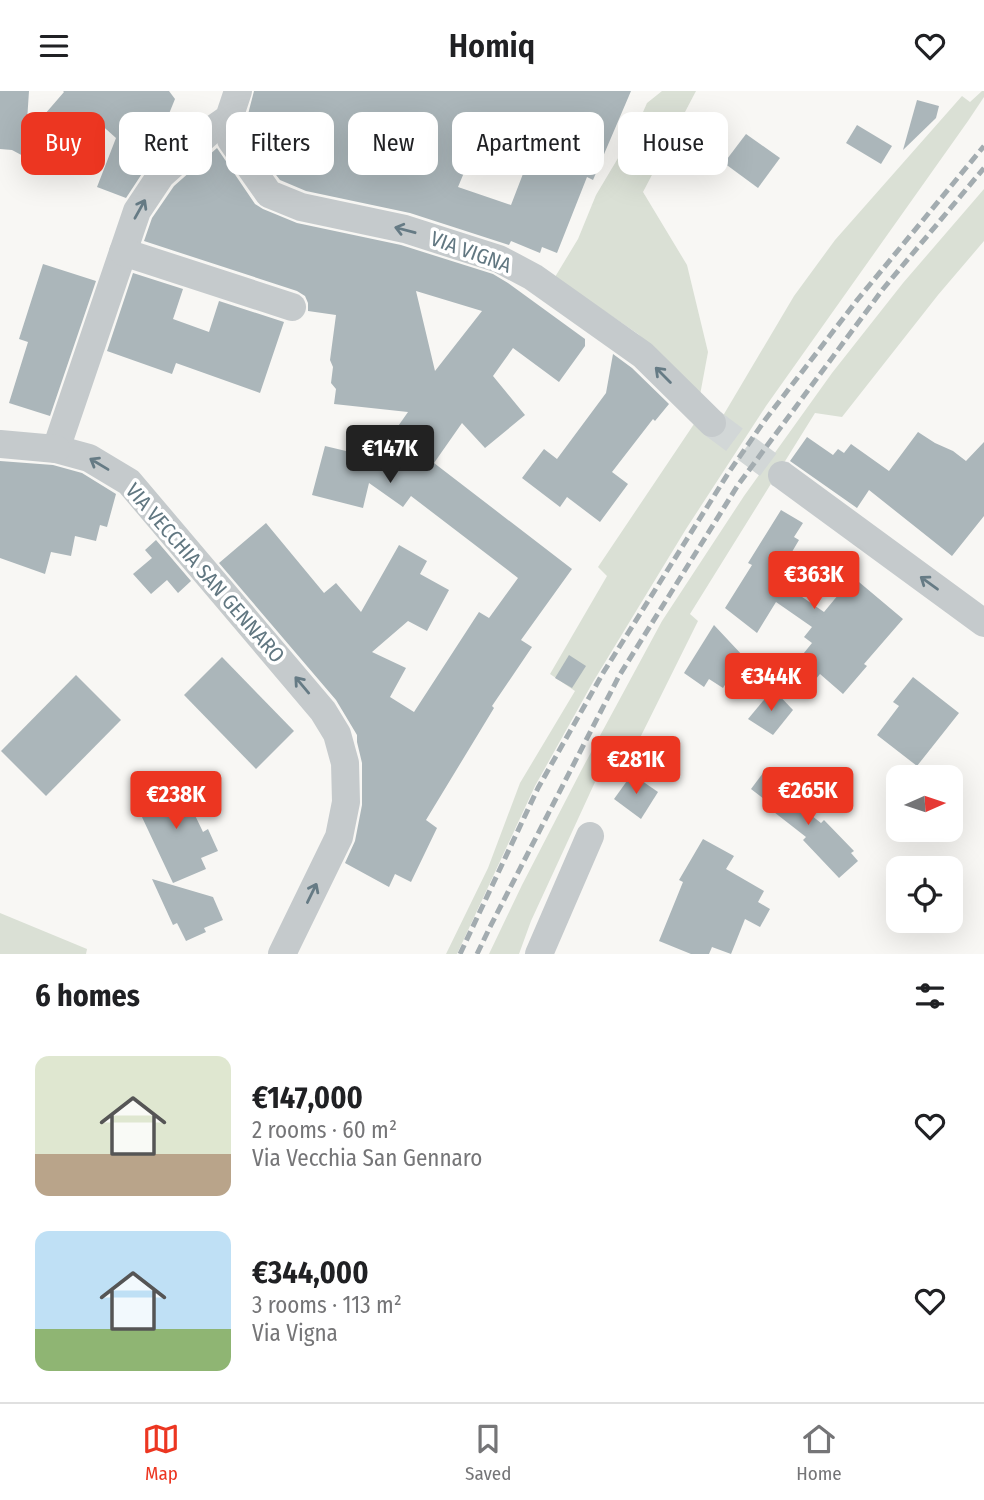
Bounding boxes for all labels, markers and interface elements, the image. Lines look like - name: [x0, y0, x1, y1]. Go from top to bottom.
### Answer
- icon: menu: [35, 27, 73, 65]
- text: Homiq: [449, 27, 535, 65]
- icon: heart: [911, 27, 949, 65]
- chip: Buy: [21, 112, 105, 175]
- chip: Rent: [119, 112, 212, 175]
- chip: Filters: [226, 112, 334, 175]
- chip: New: [348, 112, 438, 175]
- chip: Apartment: [452, 112, 604, 175]
- chip: House: [618, 112, 728, 175]
- one-way arrow: [133, 199, 147, 219]
- one-way arrow: [394, 223, 416, 236]
- street label: VIA VIGNA: [427, 225, 515, 279]
- one-way arrow: [655, 367, 672, 384]
- pin: €147K: [341, 425, 439, 485]
- text: €147K: [362, 434, 418, 462]
- one-way arrow: [90, 457, 110, 471]
- street label: VIA VECCHIA SAN GENNARO: [120, 478, 290, 668]
- pin: €363K: [765, 552, 863, 611]
- text: €363K: [784, 560, 844, 588]
- one-way arrow: [920, 575, 939, 590]
- pin: €344K: [722, 653, 820, 713]
- text: €344K: [741, 662, 801, 690]
- one-way arrow: [294, 676, 309, 694]
- pin: €281K: [587, 737, 685, 796]
- text: €281K: [607, 745, 665, 773]
- north arrow: [886, 765, 962, 842]
- map controls: [886, 765, 963, 933]
- pin: €265K: [759, 767, 857, 827]
- pin: €238K: [127, 771, 225, 831]
- text: €265K: [778, 776, 838, 804]
- text: €238K: [146, 780, 206, 808]
- button: locate: [886, 856, 963, 933]
- one-way arrow: [305, 883, 319, 904]
- icon: filters: [911, 977, 949, 1015]
- text: 6 homes: [35, 978, 140, 1014]
- text: €147,000: [252, 1080, 363, 1116]
- icon: home: [91, 1084, 175, 1168]
- icon: heart: [911, 1107, 949, 1145]
- text: 2 rooms · 60 m²: [252, 1116, 397, 1144]
- text: Via Vecchia San Gennaro: [252, 1144, 482, 1172]
- text: €344,000: [252, 1255, 369, 1291]
- icon: home: [91, 1259, 175, 1343]
- icon: heart: [911, 1282, 949, 1320]
- text: 3 rooms · 113 m²: [252, 1291, 402, 1319]
- text: Via Vigna: [252, 1319, 338, 1347]
- tab: Map: [142, 1420, 180, 1485]
- tab: Saved: [465, 1420, 511, 1485]
- tab: Home: [796, 1420, 842, 1485]

